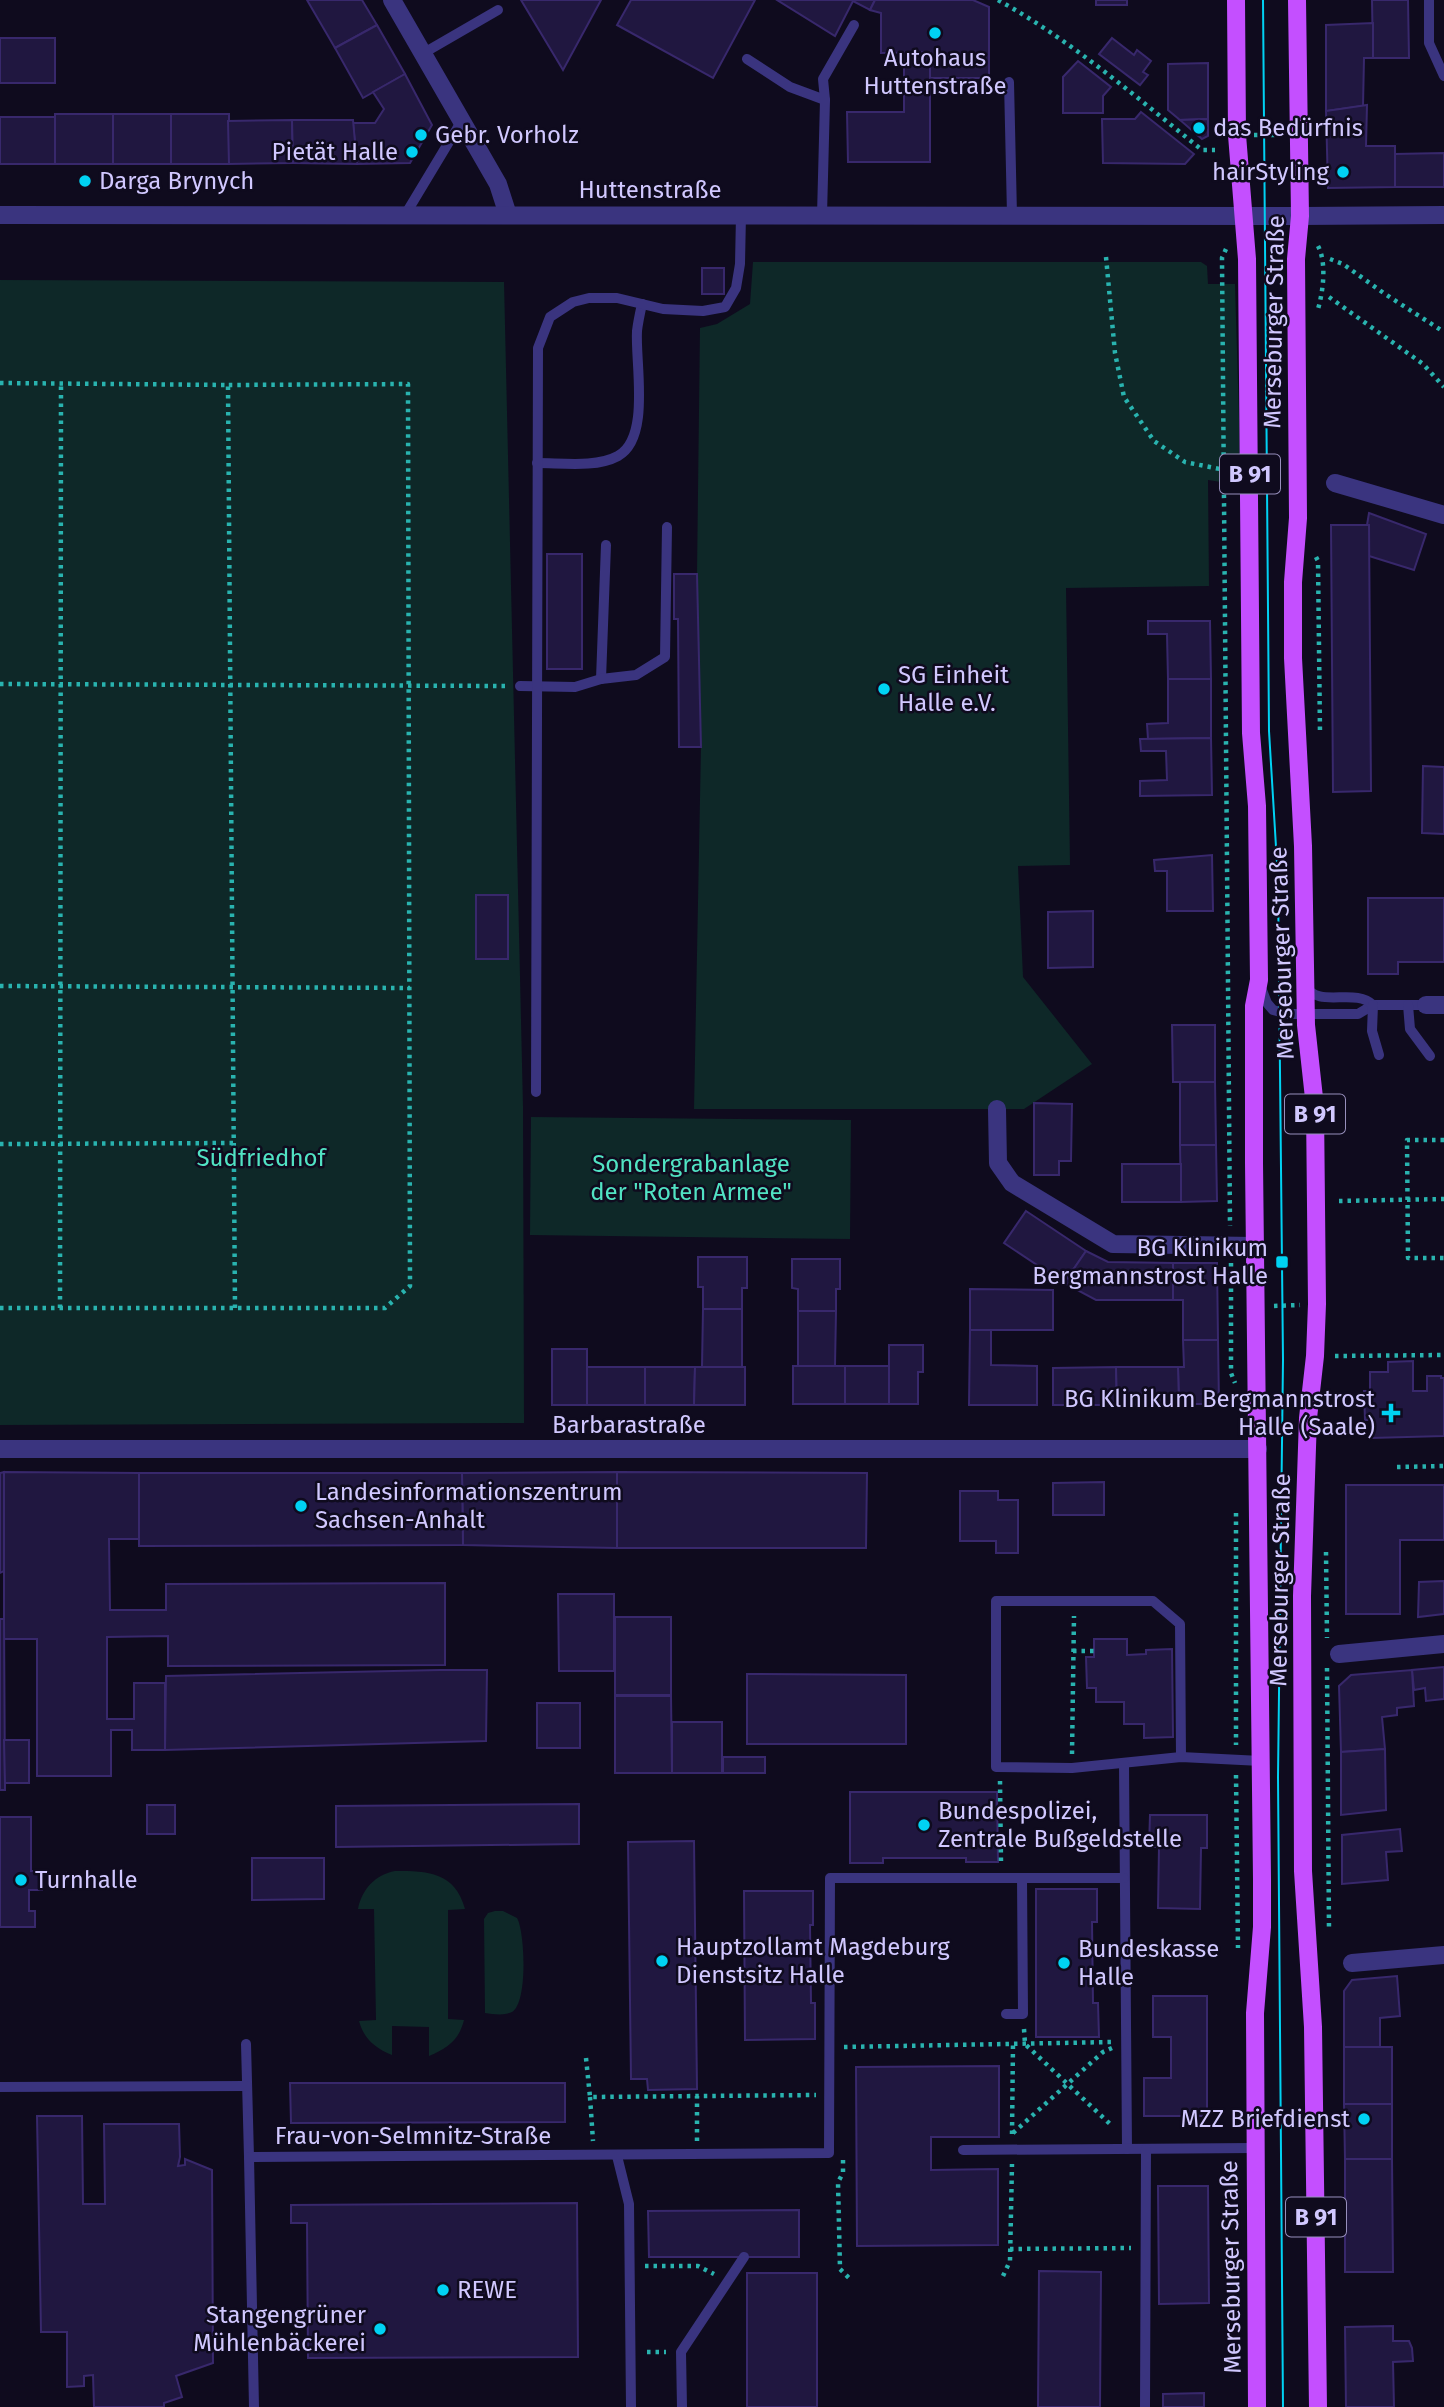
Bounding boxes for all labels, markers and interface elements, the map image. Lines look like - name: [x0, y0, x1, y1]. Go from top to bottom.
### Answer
- marker: Autohaus Huttenstraße: [927, 25, 943, 41]
- place label: Autohaus Huttenstraße: [863, 44, 1007, 100]
- place label: das Bedürfnis: [1213, 114, 1363, 142]
- marker: das Bedürfnis: [1191, 120, 1207, 136]
- place label: Gebr. Vorholz: [435, 121, 579, 149]
- marker: Gebr. Vorholz: [413, 127, 429, 143]
- place label: Pietät Halle: [271, 138, 398, 166]
- marker: Pietät Halle: [404, 144, 420, 160]
- place label: hairStyling: [1212, 158, 1330, 186]
- marker: hairStyling: [1335, 164, 1351, 180]
- place label: Darga Brynych: [99, 167, 254, 195]
- marker: Darga Brynych: [77, 173, 93, 189]
- street label: Huttenstraße: [578, 176, 722, 204]
- street label: Merseburger Straße: [1258, 215, 1290, 429]
- road number: B 91: [1220, 454, 1280, 494]
- place label: SG Einheit Halle e.V.: [898, 661, 1009, 717]
- marker: SG Einheit Halle e.V.: [876, 681, 892, 697]
- street label: Merseburger Straße: [1264, 846, 1300, 1060]
- road number: B 91: [1285, 1094, 1345, 1134]
- park label: Südfriedhof: [196, 1144, 327, 1172]
- park label: Sondergrabanlage der "Roten Armee": [590, 1150, 792, 1206]
- place label: BG Klinikum Bergmannstrost Halle: [1032, 1234, 1268, 1290]
- marker: BG Klinikum Bergmannstrost Halle: [1274, 1254, 1290, 1270]
- place label: BG Klinikum Bergmannstrost Halle (Saale): [1064, 1385, 1375, 1441]
- marker: BG Klinikum Bergmannstrost Halle (Saale): [1381, 1403, 1401, 1423]
- street label: Barbarastraße: [552, 1411, 706, 1439]
- street label: Merseburger Straße: [1264, 1473, 1296, 1687]
- place label: Landesinformationszentrum Sachsen-Anhalt: [315, 1478, 623, 1534]
- marker: Landesinformationszentrum Sachsen-Anhalt: [293, 1498, 309, 1514]
- place label: Bundespolizei, Zentrale Bußgeldstelle: [938, 1797, 1182, 1853]
- marker: Bundespolizei, Zentrale Bußgeldstelle: [916, 1817, 932, 1833]
- place label: Turnhalle: [35, 1866, 138, 1894]
- marker: Turnhalle: [13, 1872, 29, 1888]
- place label: Hauptzollamt Magdeburg Dienstsitz Halle: [676, 1933, 950, 1989]
- place label: Bundeskasse Halle: [1078, 1935, 1219, 1991]
- marker: Hauptzollamt Magdeburg Dienstsitz Halle: [654, 1953, 670, 1969]
- marker: Bundeskasse Halle: [1056, 1955, 1072, 1971]
- place label: MZZ Briefdienst: [1180, 2105, 1350, 2133]
- marker: MZZ Briefdienst: [1356, 2111, 1372, 2127]
- street label: Frau-von-Selmnitz-Straße: [275, 2122, 551, 2150]
- street label: Merseburger Straße: [1215, 2160, 1247, 2374]
- road number: B 91: [1286, 2198, 1346, 2236]
- place label: REWE: [457, 2276, 517, 2304]
- marker: REWE: [435, 2282, 451, 2298]
- place label: Stangengrüner Mühlenbäckerei: [193, 2301, 367, 2357]
- marker: Stangengrüner Mühlenbäckerei: [372, 2321, 388, 2337]

